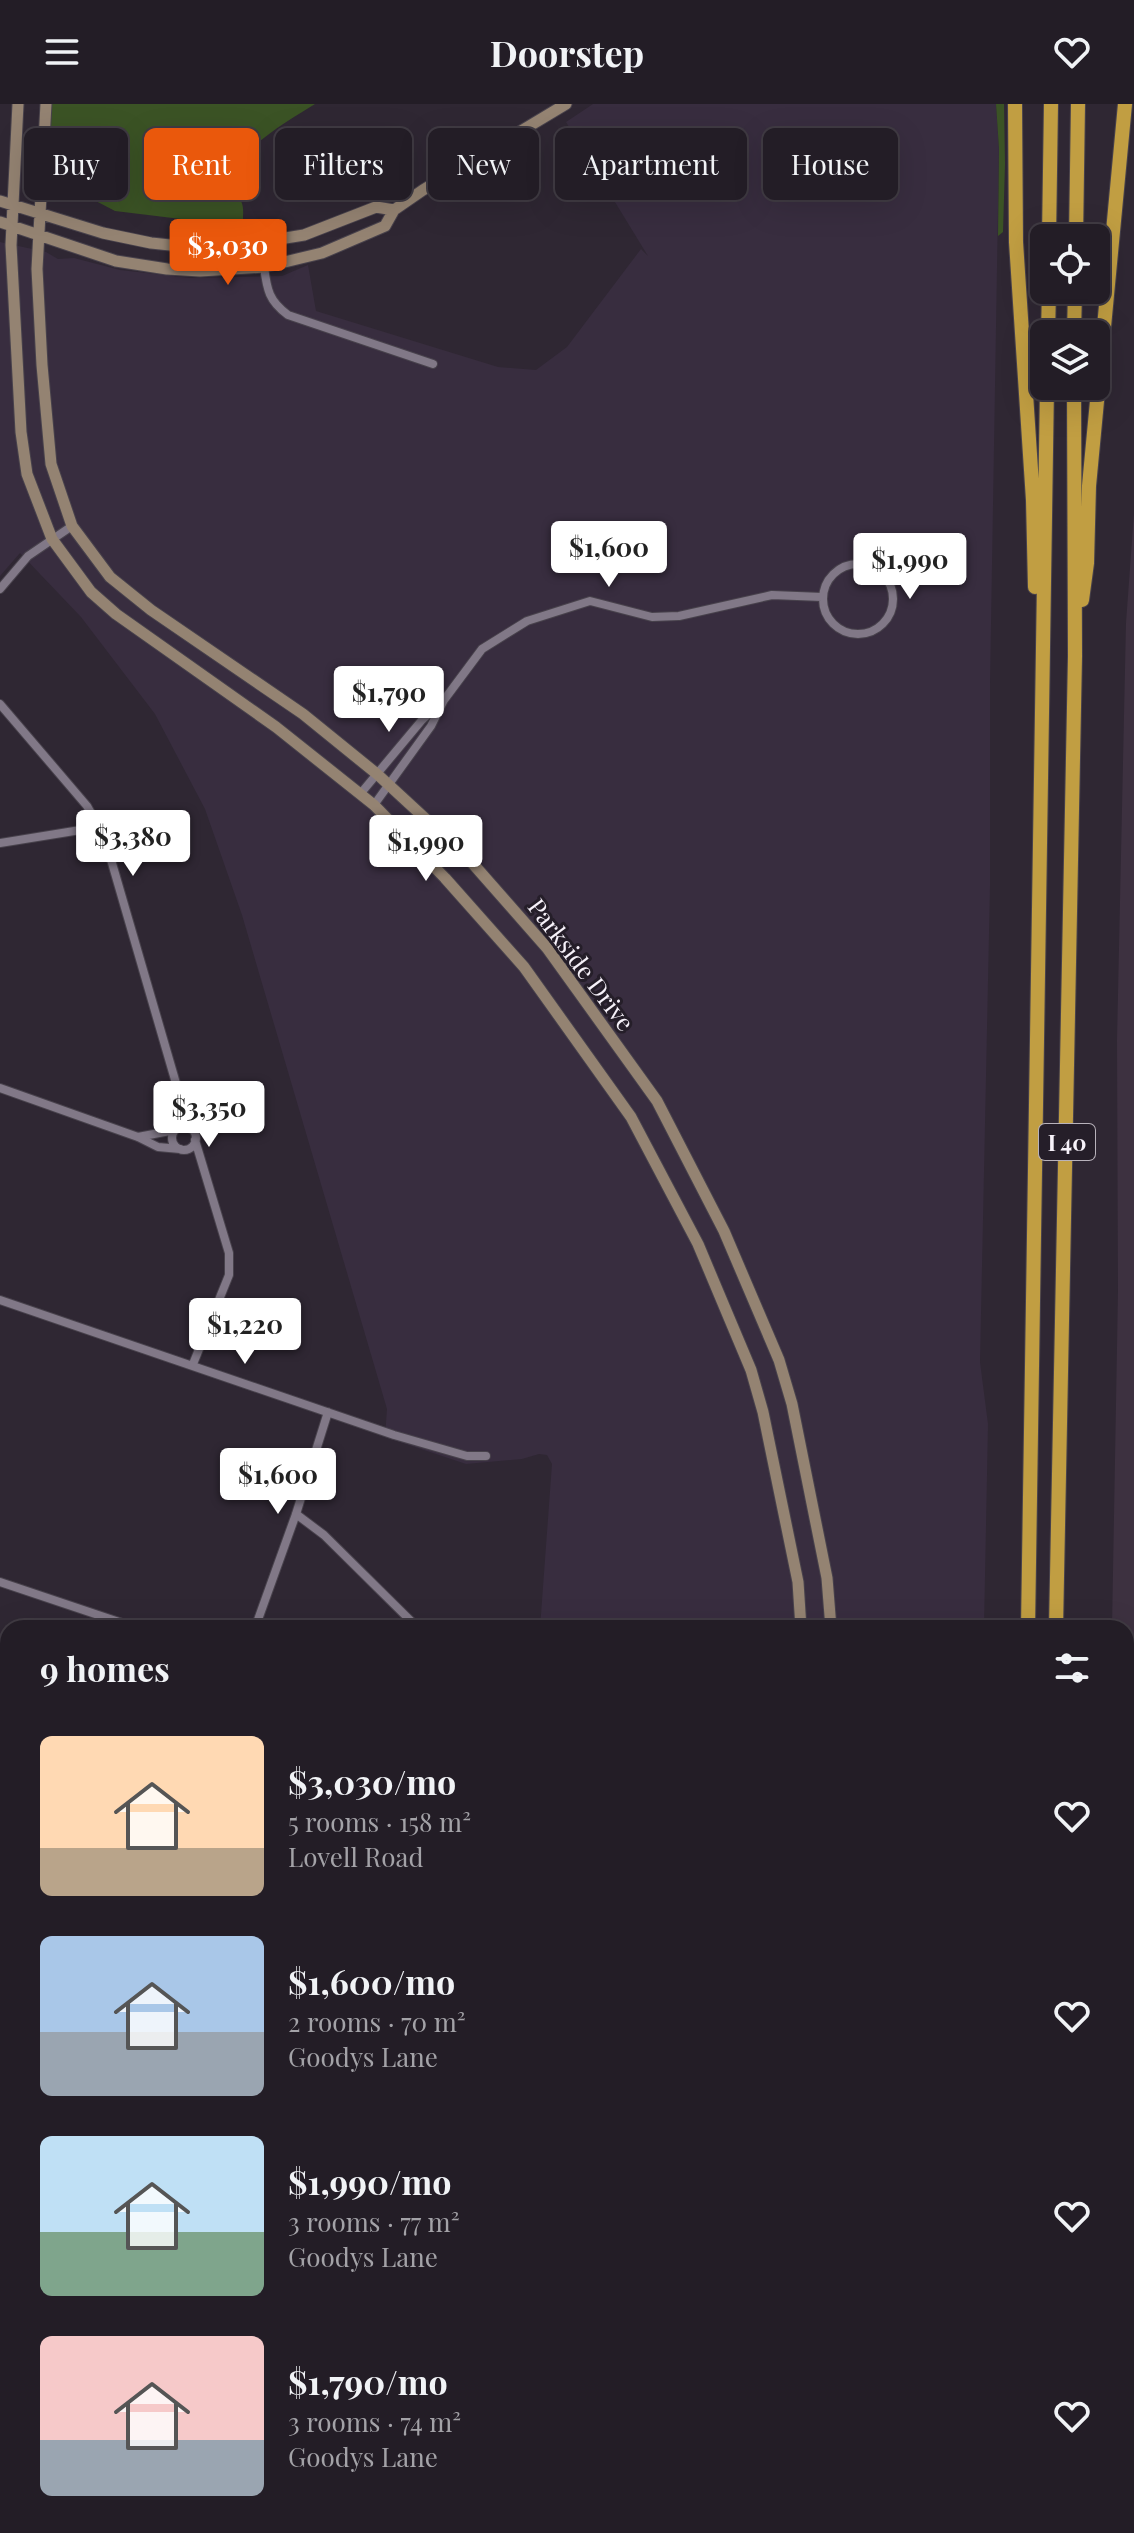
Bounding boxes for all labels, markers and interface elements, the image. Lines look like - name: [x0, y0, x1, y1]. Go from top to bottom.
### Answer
- text: Doorstep: [490, 28, 644, 76]
- icon: menu: [40, 30, 84, 74]
- icon: heart: [1050, 30, 1094, 74]
- chip: Buy: [24, 128, 128, 200]
- chip: Rent: [144, 128, 259, 200]
- chip: Filters: [275, 128, 412, 200]
- chip: New: [428, 128, 539, 200]
- chip: Apartment: [555, 128, 747, 200]
- chip: House: [763, 128, 898, 200]
- pin: $3,030: [163, 219, 293, 287]
- map controls: [1030, 224, 1110, 400]
- button: locate: [1030, 224, 1110, 304]
- text: $3,030: [188, 227, 268, 262]
- button: layers: [1030, 320, 1110, 400]
- pin: $1,600: [544, 521, 674, 589]
- text: $1,600: [569, 529, 649, 564]
- pin: $1,990: [845, 533, 975, 601]
- text: $1,990: [871, 541, 949, 576]
- pin: $1,790: [324, 666, 454, 734]
- text: $1,790: [352, 674, 426, 709]
- pin: $3,380: [68, 810, 198, 878]
- pin: $1,990: [361, 815, 491, 883]
- text: $3,380: [94, 818, 172, 853]
- text: $1,990: [387, 823, 465, 858]
- street label: Parkside Drive: [522, 891, 642, 1037]
- pin: $3,350: [144, 1081, 274, 1149]
- text: $3,350: [171, 1089, 247, 1124]
- road number: I 40: [1039, 1124, 1095, 1160]
- pin: $1,220: [180, 1298, 310, 1366]
- text: $1,220: [207, 1306, 283, 1341]
- pin: $1,600: [213, 1448, 343, 1516]
- text: $1,600: [238, 1456, 318, 1491]
- text: 9 homes: [40, 1645, 170, 1691]
- icon: filters: [1050, 1646, 1094, 1690]
- text: $3,030/mo: [288, 1758, 456, 1804]
- icon: home: [104, 1768, 200, 1864]
- icon: heart: [1050, 1794, 1094, 1838]
- text: 5 rooms · 158 m²: [288, 1804, 471, 1839]
- text: Lovell Road: [288, 1839, 424, 1874]
- text: $1,600/mo: [288, 1958, 455, 2004]
- icon: home: [104, 1968, 200, 2064]
- icon: heart: [1050, 1994, 1094, 2038]
- text: 2 rooms · 70 m²: [288, 2004, 466, 2039]
- text: Goodys Lane: [288, 2039, 438, 2074]
- text: $1,990/mo: [288, 2158, 452, 2204]
- icon: home: [104, 2168, 200, 2264]
- icon: heart: [1050, 2194, 1094, 2238]
- text: 3 rooms · 77 m²: [288, 2204, 459, 2239]
- text: Goodys Lane: [288, 2239, 438, 2274]
- text: $1,790/mo: [288, 2358, 448, 2404]
- icon: home: [104, 2368, 200, 2464]
- icon: heart: [1050, 2394, 1094, 2438]
- text: 3 rooms · 74 m²: [288, 2404, 461, 2439]
- text: Goodys Lane: [288, 2439, 438, 2474]

